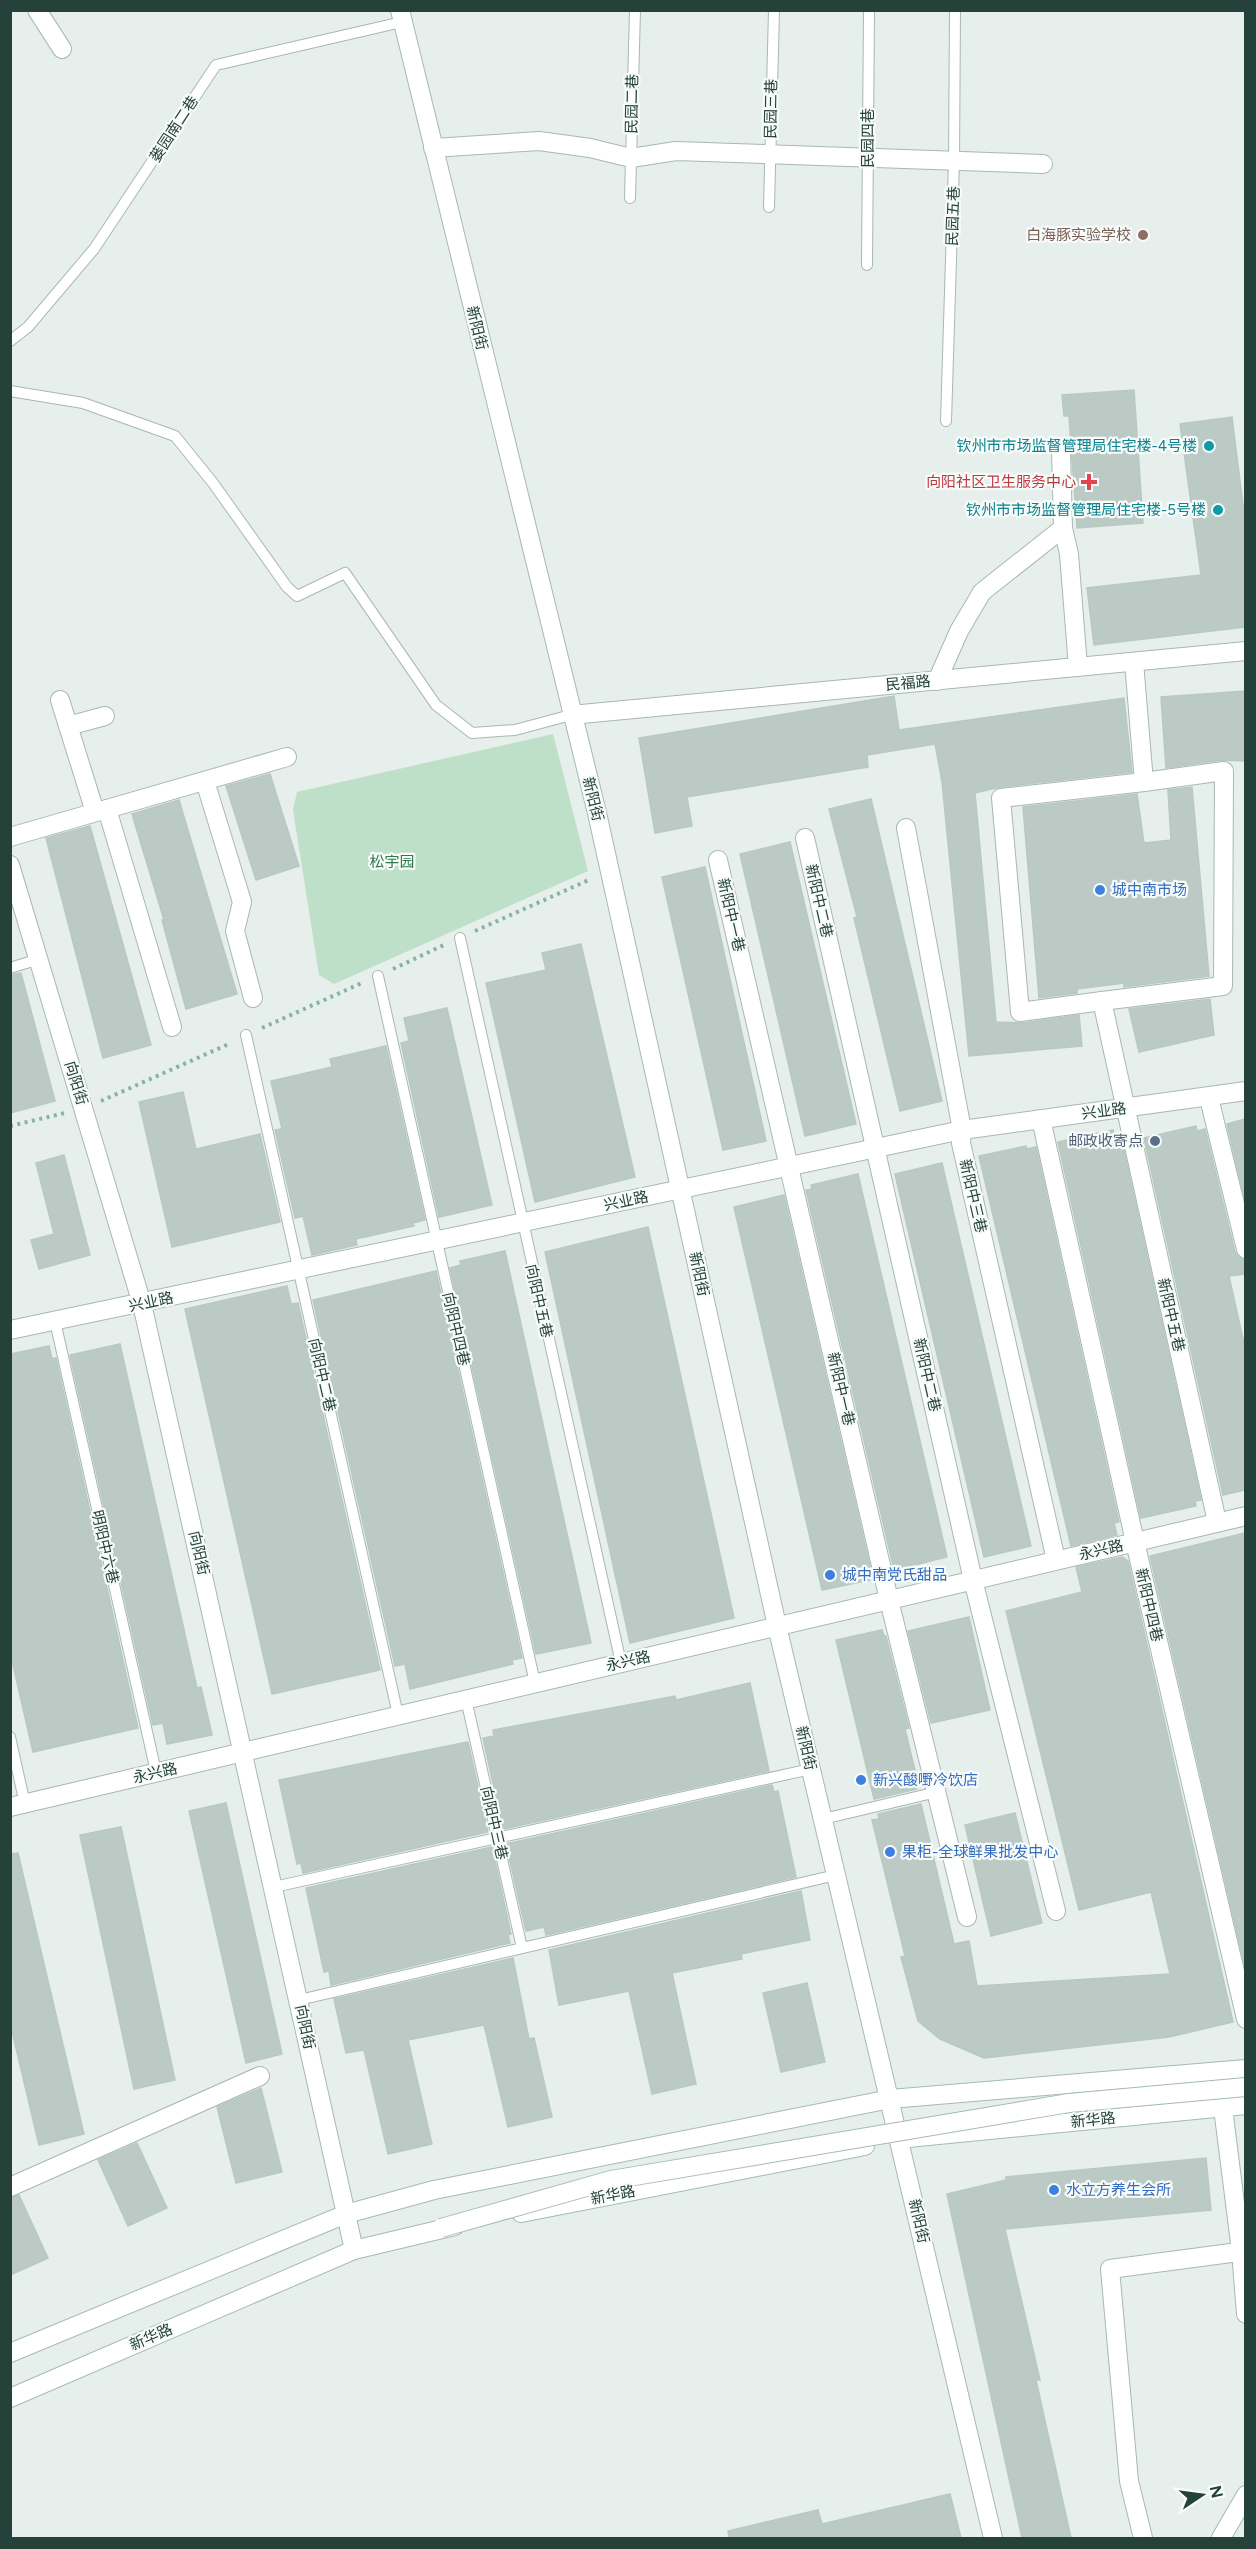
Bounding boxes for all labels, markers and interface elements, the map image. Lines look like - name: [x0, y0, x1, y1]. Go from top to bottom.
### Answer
- street label: 民园二巷: [622, 74, 642, 134]
- street label: 民园三巷: [761, 79, 781, 139]
- street label: 蒌园南二巷: [146, 93, 202, 165]
- street label: 民园四巷: [859, 108, 877, 168]
- street label: 民园五巷: [943, 186, 963, 246]
- place label: 白海豚实验学校: [1026, 226, 1131, 244]
- marker: 白海豚实验学校: [1136, 228, 1150, 242]
- street label: 新阳街: [463, 304, 491, 352]
- place label: 钦州市市场监督管理局住宅楼-4号楼: [956, 437, 1197, 455]
- marker: 钦州市市场监督管理局住宅楼-4号楼: [1202, 439, 1216, 453]
- place label: 向阳社区卫生服务中心: [926, 473, 1076, 491]
- marker: 向阳社区卫生服务中心: [1080, 473, 1098, 491]
- place label: 钦州市市场监督管理局住宅楼-5号楼: [966, 501, 1206, 519]
- marker: 钦州市市场监督管理局住宅楼-5号楼: [1211, 503, 1225, 517]
- street label: 民福路: [885, 672, 931, 694]
- street label: 新阳街: [579, 775, 607, 823]
- park label: 松宇园: [369, 853, 415, 871]
- street label: 新阳中二巷: [802, 862, 836, 940]
- street label: 新阳中一巷: [714, 876, 748, 954]
- place label: 城中南市场: [1112, 881, 1187, 899]
- marker: 城中南市场: [1093, 883, 1107, 897]
- street label: 向阳街: [61, 1059, 91, 1107]
- street label: 兴业路: [1081, 1099, 1127, 1123]
- place label: 邮政收寄点: [1068, 1132, 1143, 1150]
- marker: 邮政收寄点: [1148, 1134, 1162, 1148]
- street label: 新阳中三巷: [956, 1157, 990, 1235]
- street label: 兴业路: [602, 1188, 650, 1214]
- street label: 新阳街: [686, 1250, 712, 1298]
- street label: 向阳中五巷: [522, 1262, 556, 1340]
- street label: 新阳中五巷: [1154, 1276, 1188, 1354]
- street label: 兴业路: [127, 1289, 175, 1315]
- street label: 向阳中四巷: [439, 1290, 473, 1368]
- street label: 向阳中二巷: [305, 1336, 339, 1414]
- street label: 新阳中二巷: [910, 1336, 944, 1414]
- street label: 新阳中一巷: [824, 1350, 858, 1428]
- street label: 明阳中六巷: [88, 1508, 122, 1586]
- street label: 向阳街: [185, 1529, 213, 1577]
- street label: 永兴路: [1077, 1536, 1125, 1564]
- place label: 城中南党氏甜品: [842, 1566, 947, 1584]
- street label: 新阳中四巷: [1132, 1566, 1166, 1644]
- marker: 城中南党氏甜品: [823, 1568, 837, 1582]
- street label: 永兴路: [604, 1647, 652, 1675]
- street label: 新阳街: [792, 1724, 820, 1772]
- street label: 永兴路: [131, 1759, 179, 1787]
- place label: 新兴酸嘢冷饮店: [873, 1771, 978, 1789]
- marker: 新兴酸嘢冷饮店: [854, 1773, 868, 1787]
- street label: 向阳中三巷: [477, 1784, 511, 1862]
- place label: 果柜-全球鲜果批发中心: [902, 1843, 1058, 1861]
- marker: 果柜-全球鲜果批发中心: [883, 1845, 897, 1859]
- street label: 向阳街: [292, 2003, 318, 2051]
- street label: 新华路: [1070, 2109, 1116, 2131]
- place label: 水立方养生会所: [1066, 2181, 1171, 2199]
- street label: 新华路: [589, 2182, 637, 2208]
- marker: 水立方养生会所: [1047, 2183, 1061, 2197]
- street label: 新阳街: [905, 2197, 933, 2245]
- street label: 新华路: [127, 2320, 175, 2354]
- north arrow: [1172, 2465, 1232, 2525]
- text: N: [1205, 2484, 1227, 2500]

